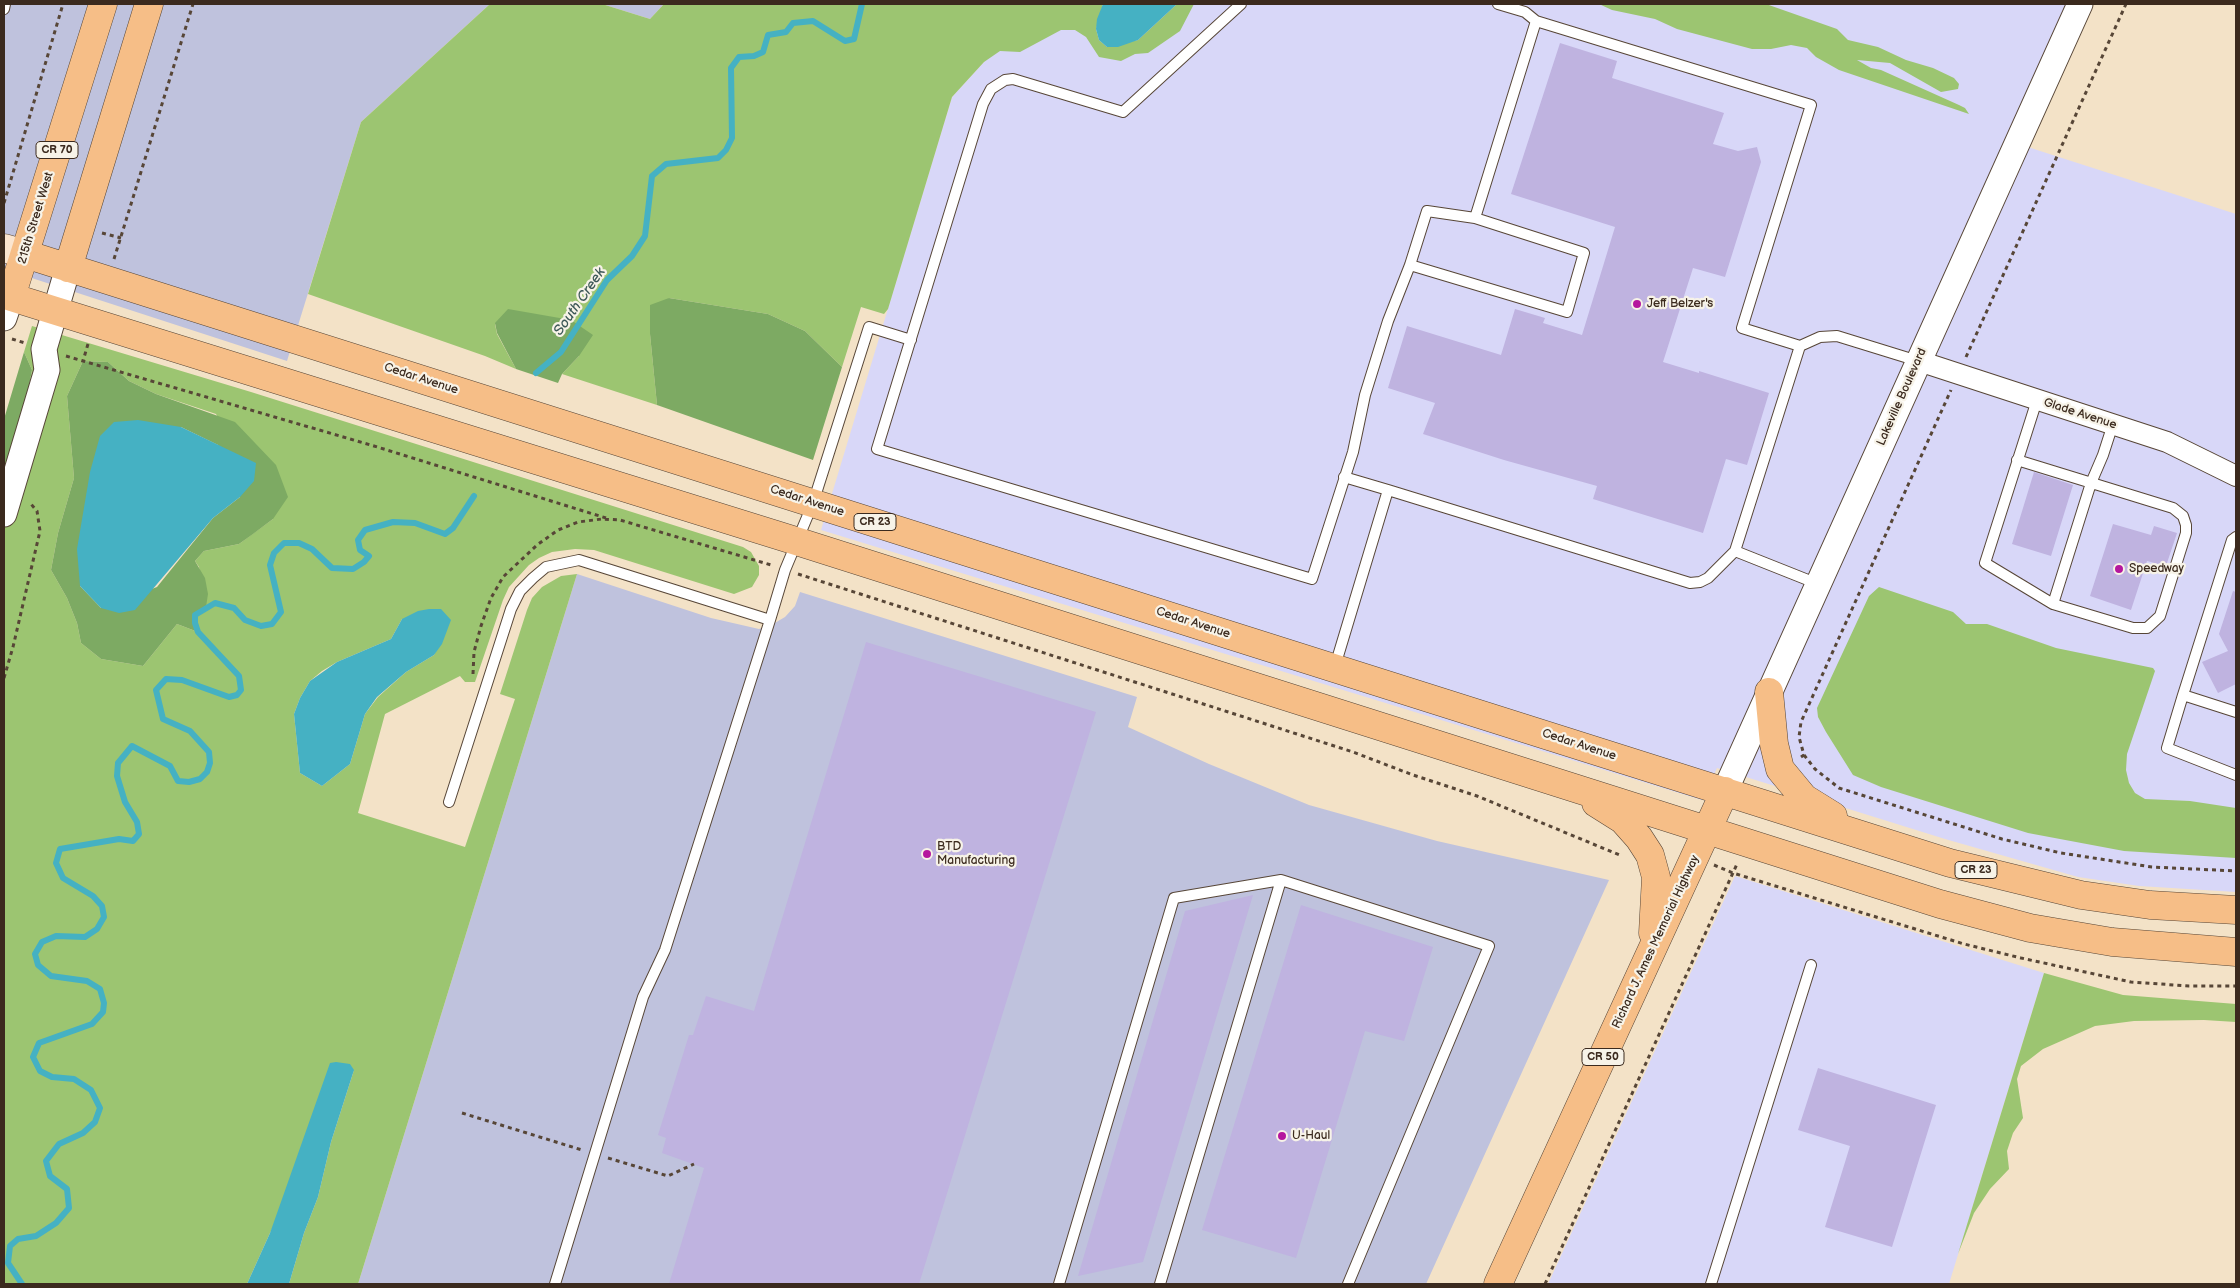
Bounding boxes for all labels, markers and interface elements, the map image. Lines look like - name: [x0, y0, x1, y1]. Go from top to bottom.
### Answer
- road number: CR 70: [36, 142, 78, 158]
- street label: 215th Street West: [15, 170, 57, 266]
- water label: South Creek: [551, 265, 609, 339]
- place label: Jeff Belzer's: [1647, 297, 1713, 311]
- marker: Jeff Belzer's: [1631, 298, 1643, 310]
- street label: Lakeville Boulevard: [1874, 346, 1930, 448]
- street label: Cedar Avenue: [382, 360, 460, 398]
- street label: Glade Avenue: [2042, 395, 2118, 433]
- street label: Cedar Avenue: [768, 482, 846, 520]
- road number: CR 23: [854, 514, 896, 530]
- place label: Speedway: [2129, 562, 2184, 576]
- marker: Speedway: [2113, 563, 2125, 575]
- street label: Cedar Avenue: [1154, 604, 1232, 642]
- street label: Cedar Avenue: [1540, 726, 1618, 764]
- place label: BTD Manufacturing: [937, 840, 1015, 868]
- marker: BTD Manufacturing: [921, 848, 933, 860]
- street label: Richard J. Ames Memorial Highway: [1609, 853, 1703, 1031]
- road number: CR 23: [1955, 862, 1997, 878]
- road number: CR 50: [1582, 1048, 1624, 1066]
- place label: U-Haul: [1292, 1129, 1330, 1143]
- marker: U-Haul: [1276, 1130, 1288, 1142]

